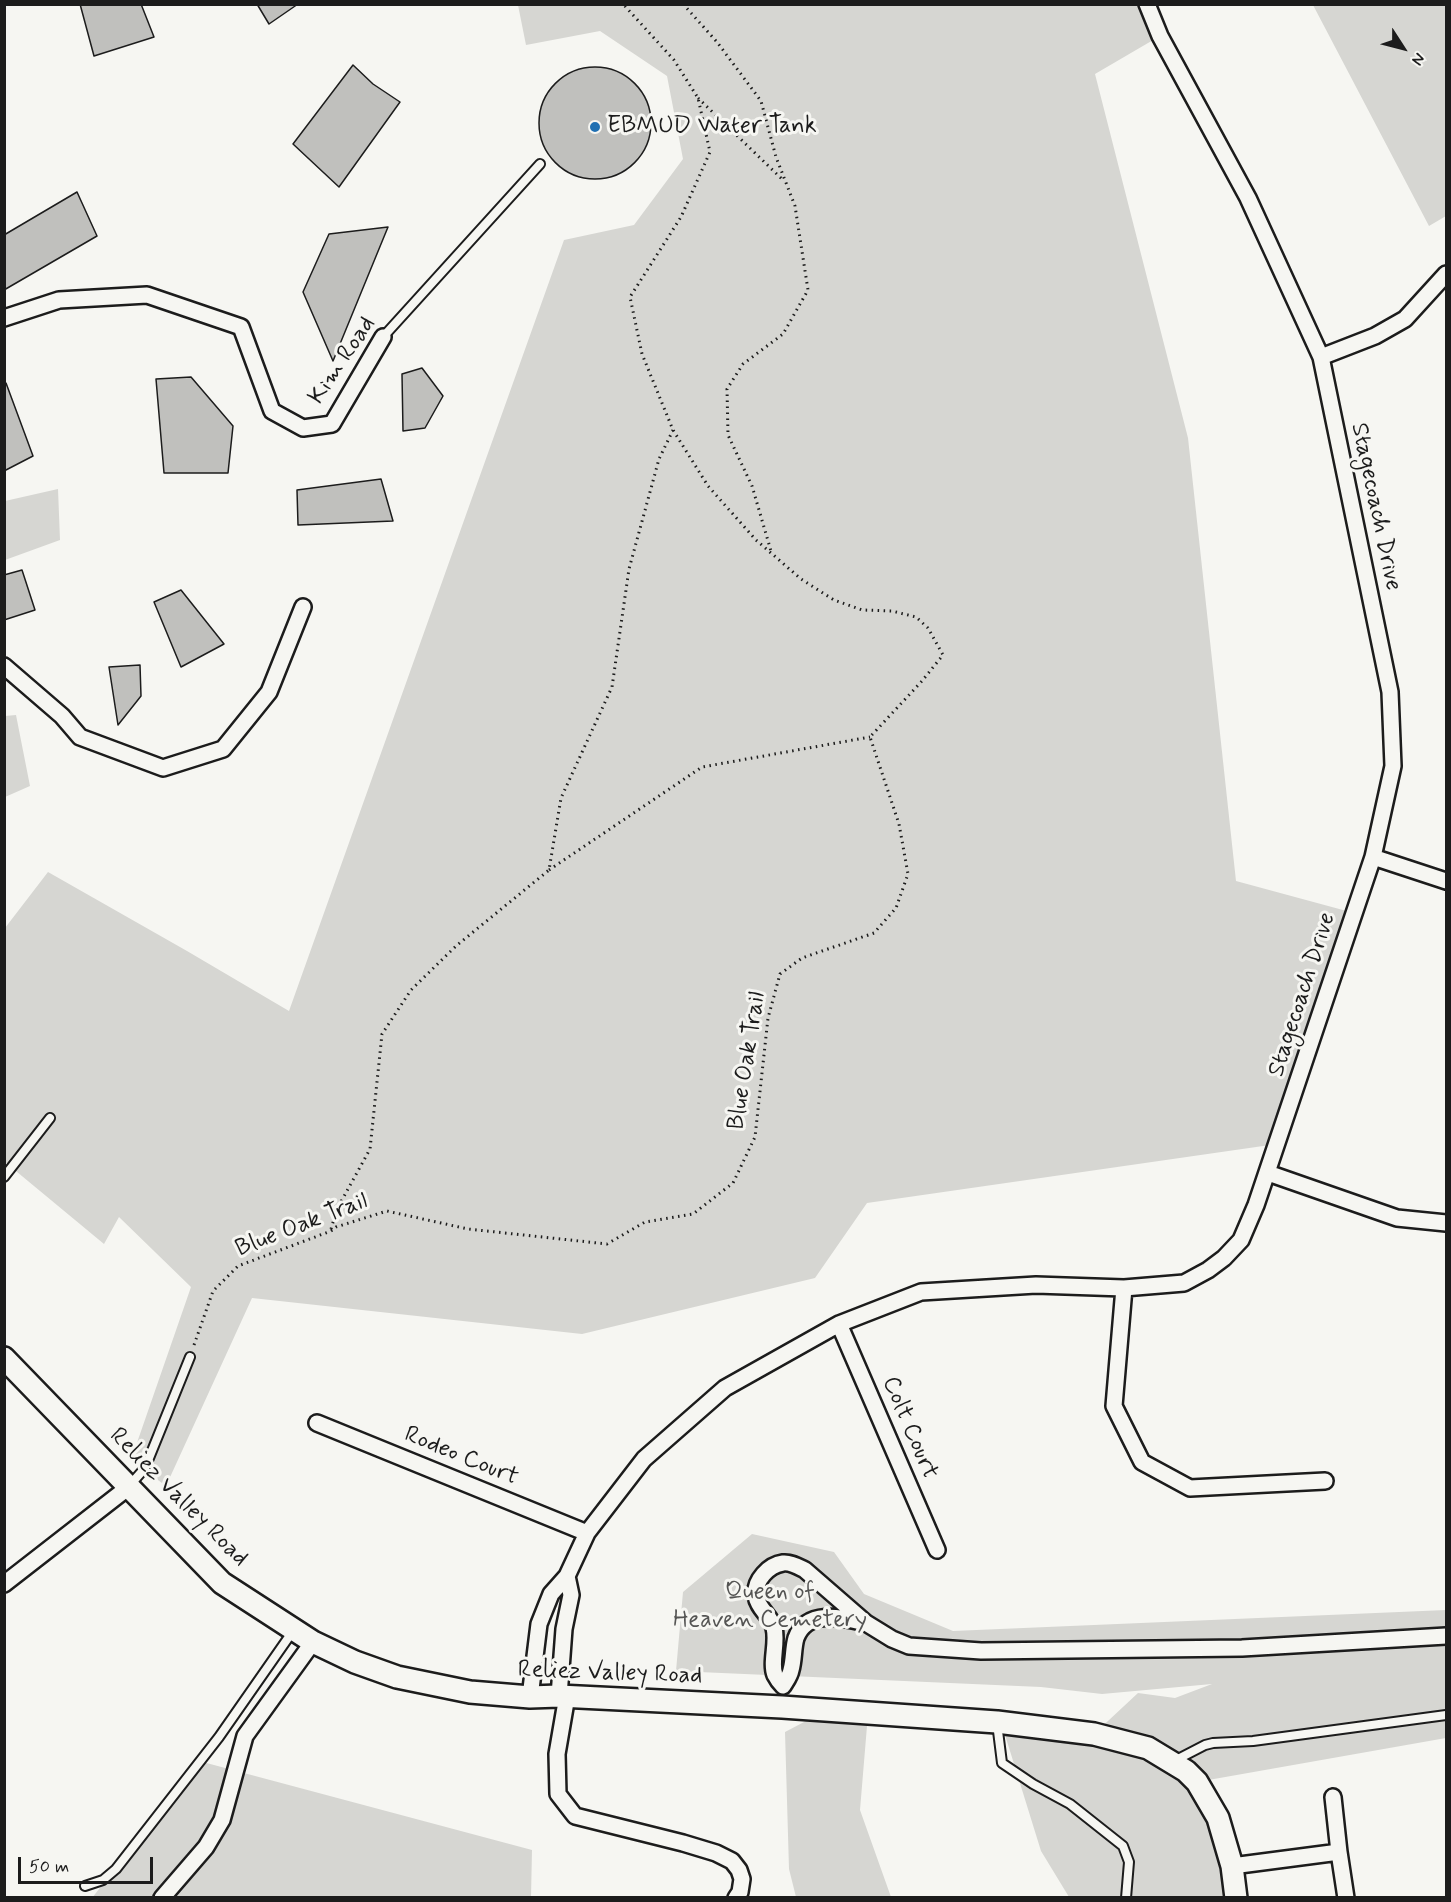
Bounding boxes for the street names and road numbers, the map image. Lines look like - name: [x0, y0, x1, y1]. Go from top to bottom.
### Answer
- street label: Kim Road: [303, 312, 383, 410]
- street label: Stagecoach Drive: [1343, 420, 1407, 594]
- street label: Stagecoach Drive: [1263, 909, 1343, 1081]
- street label: Blue Oak Trail: [723, 990, 773, 1132]
- street label: Blue Oak Trail: [232, 1188, 372, 1264]
- street label: Colt Court: [875, 1372, 943, 1484]
- street label: Rodeo Court: [400, 1421, 522, 1493]
- street label: Reliez Valley Road: [102, 1422, 254, 1574]
- street label: Reliez Valley Road: [517, 1656, 703, 1692]

